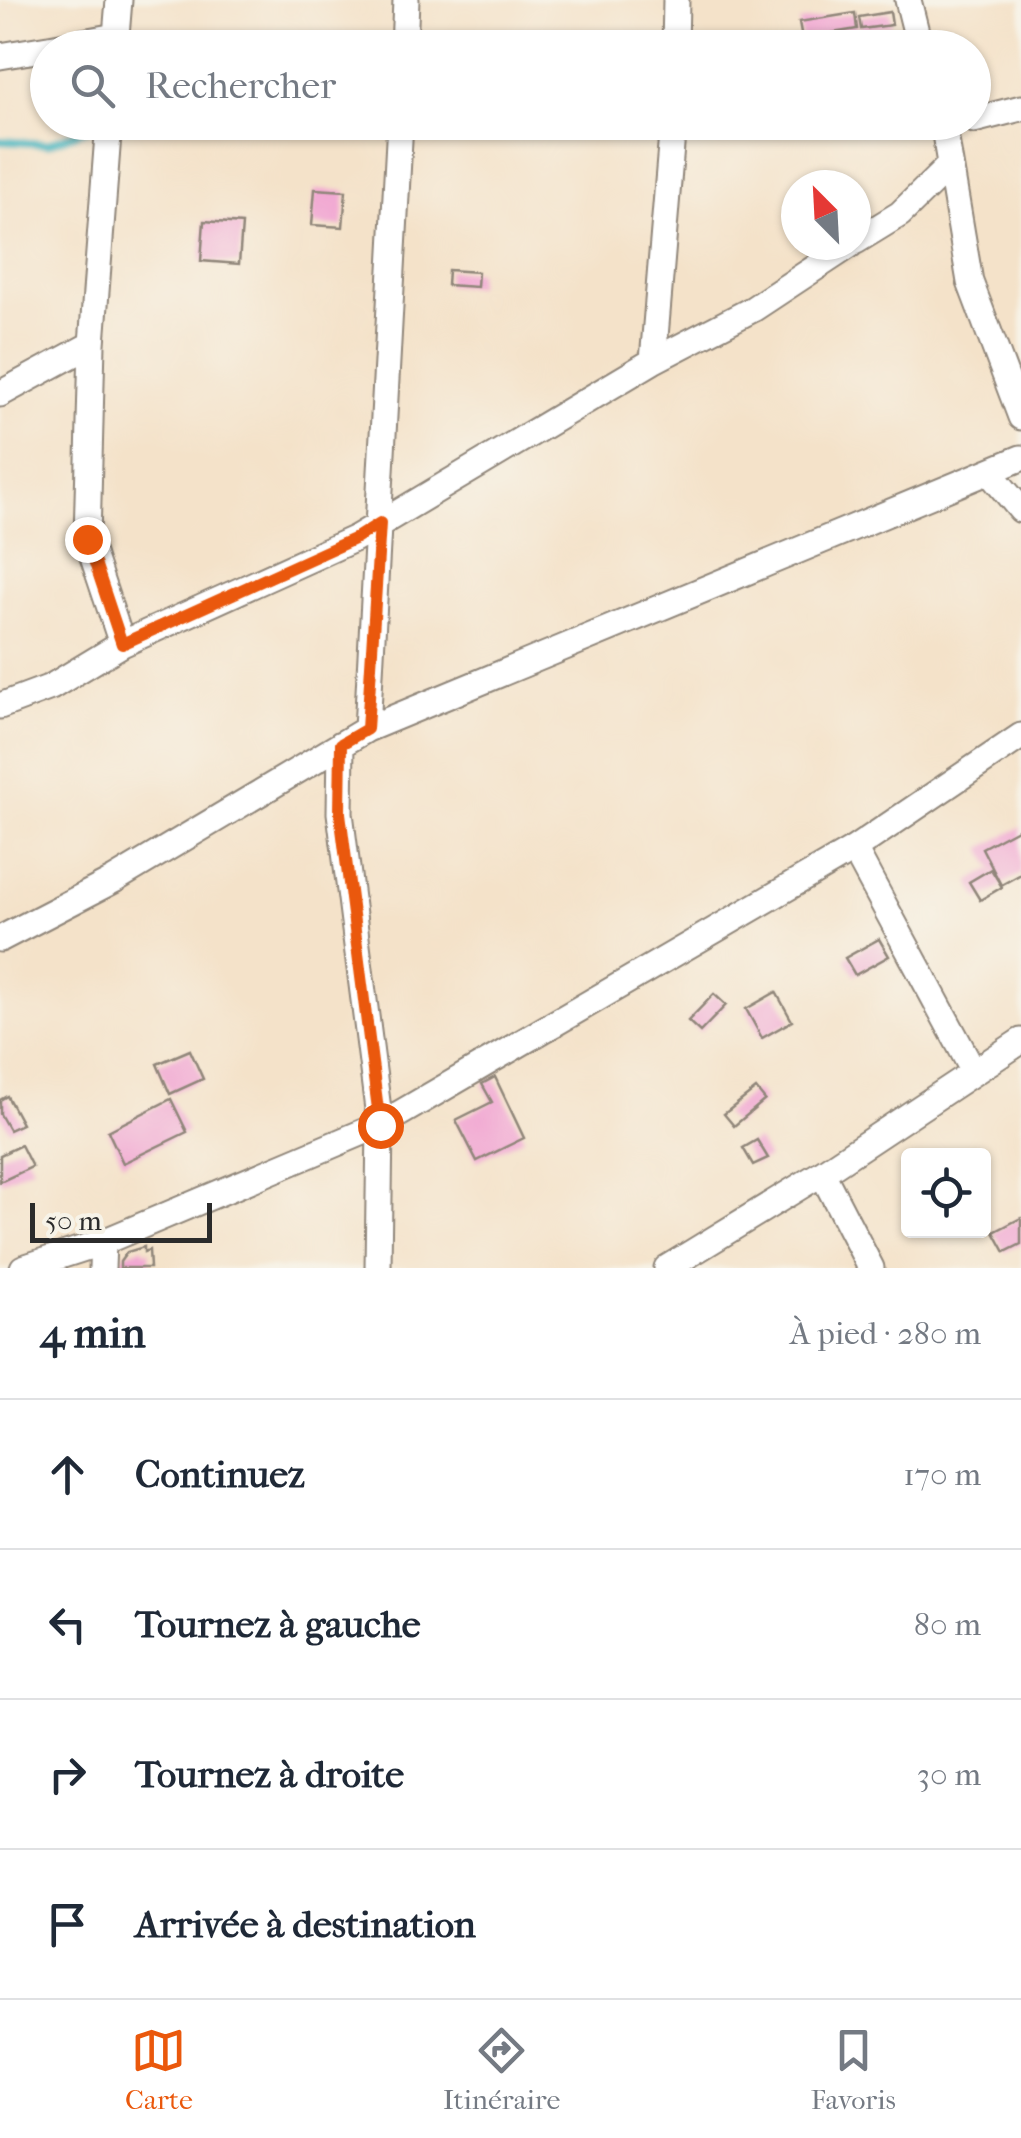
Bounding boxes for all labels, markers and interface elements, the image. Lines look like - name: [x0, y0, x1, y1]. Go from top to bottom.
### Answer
- search box: [30, 30, 991, 140]
- icon: search: [65, 58, 120, 113]
- text: Rechercher: [145, 63, 336, 108]
- north arrow: [781, 170, 871, 260]
- route end: [65, 517, 111, 563]
- route start: [358, 1103, 404, 1149]
- map controls: [901, 1148, 991, 1238]
- button: locate: [901, 1148, 991, 1238]
- scale bar: [30, 1198, 212, 1242]
- text: 50 m: [45, 1204, 102, 1237]
- text: 4 min: [40, 1309, 146, 1358]
- text: À pied · 280 m: [790, 1315, 981, 1352]
- icon: ahead: [40, 1447, 95, 1502]
- text: Continuez: [135, 1452, 305, 1497]
- text: 170 m: [903, 1456, 981, 1493]
- icon: left: [40, 1597, 95, 1652]
- text: Tournez à gauche: [135, 1602, 421, 1647]
- text: 80 m: [914, 1606, 981, 1643]
- icon: right: [40, 1747, 95, 1802]
- text: Tournez à droite: [135, 1752, 404, 1797]
- text: 30 m: [917, 1756, 981, 1793]
- icon: arrive: [40, 1897, 95, 1952]
- text: Arrivée à destination: [135, 1902, 476, 1947]
- tab: Carte: [125, 2023, 193, 2116]
- tab: Itinéraire: [443, 2023, 560, 2116]
- tab: Favoris: [811, 2023, 896, 2116]

